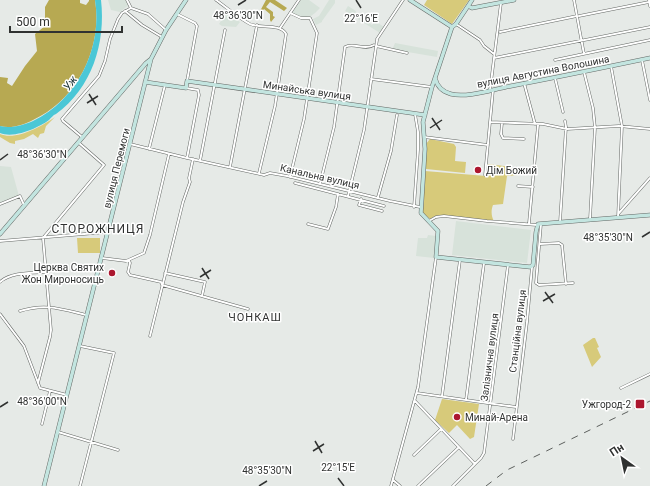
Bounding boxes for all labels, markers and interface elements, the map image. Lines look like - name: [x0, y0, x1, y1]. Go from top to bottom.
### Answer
- scale bar: [10, 8, 122, 34]
- text: 48°36'30"N: [213, 10, 263, 21]
- text: 22°16'E: [344, 13, 378, 24]
- text: 500 m: [16, 15, 50, 29]
- street label: вулиця Августина Волошина: [476, 53, 610, 90]
- water label: Уж: [61, 73, 81, 93]
- street label: Минайська вулиця: [262, 79, 352, 102]
- street label: вулиця Перемоги: [101, 127, 132, 209]
- text: 48°36'30"N: [17, 149, 67, 160]
- street label: Канальна вулиця: [279, 162, 361, 191]
- marker: Дім Божий: [473, 165, 483, 175]
- place label: Дім Божий: [486, 165, 537, 176]
- district label: СТОРОЖНИЦЯ: [51, 222, 145, 236]
- text: 48°35'30"N: [583, 232, 633, 243]
- place label: Церква Святих Жон Мироносиць: [21, 262, 104, 285]
- marker: Церква Святих Жон Мироносиць: [107, 268, 117, 278]
- street label: Станційна вулиця: [507, 289, 528, 373]
- district label: ЧОНКАШ: [228, 311, 282, 324]
- street label: Залізнична вулиця: [479, 312, 500, 402]
- text: 48°36'00"N: [17, 396, 67, 407]
- marker: Ужгород-2: [634, 398, 646, 410]
- place label: Ужгород-2: [582, 399, 631, 410]
- marker: Минай-Арена: [452, 412, 462, 422]
- place label: Минай-Арена: [465, 412, 528, 423]
- north arrow: [602, 438, 642, 478]
- text: Пн: [607, 441, 626, 459]
- text: 22°15'E: [321, 462, 355, 473]
- text: 48°35'30"N: [242, 465, 292, 476]

